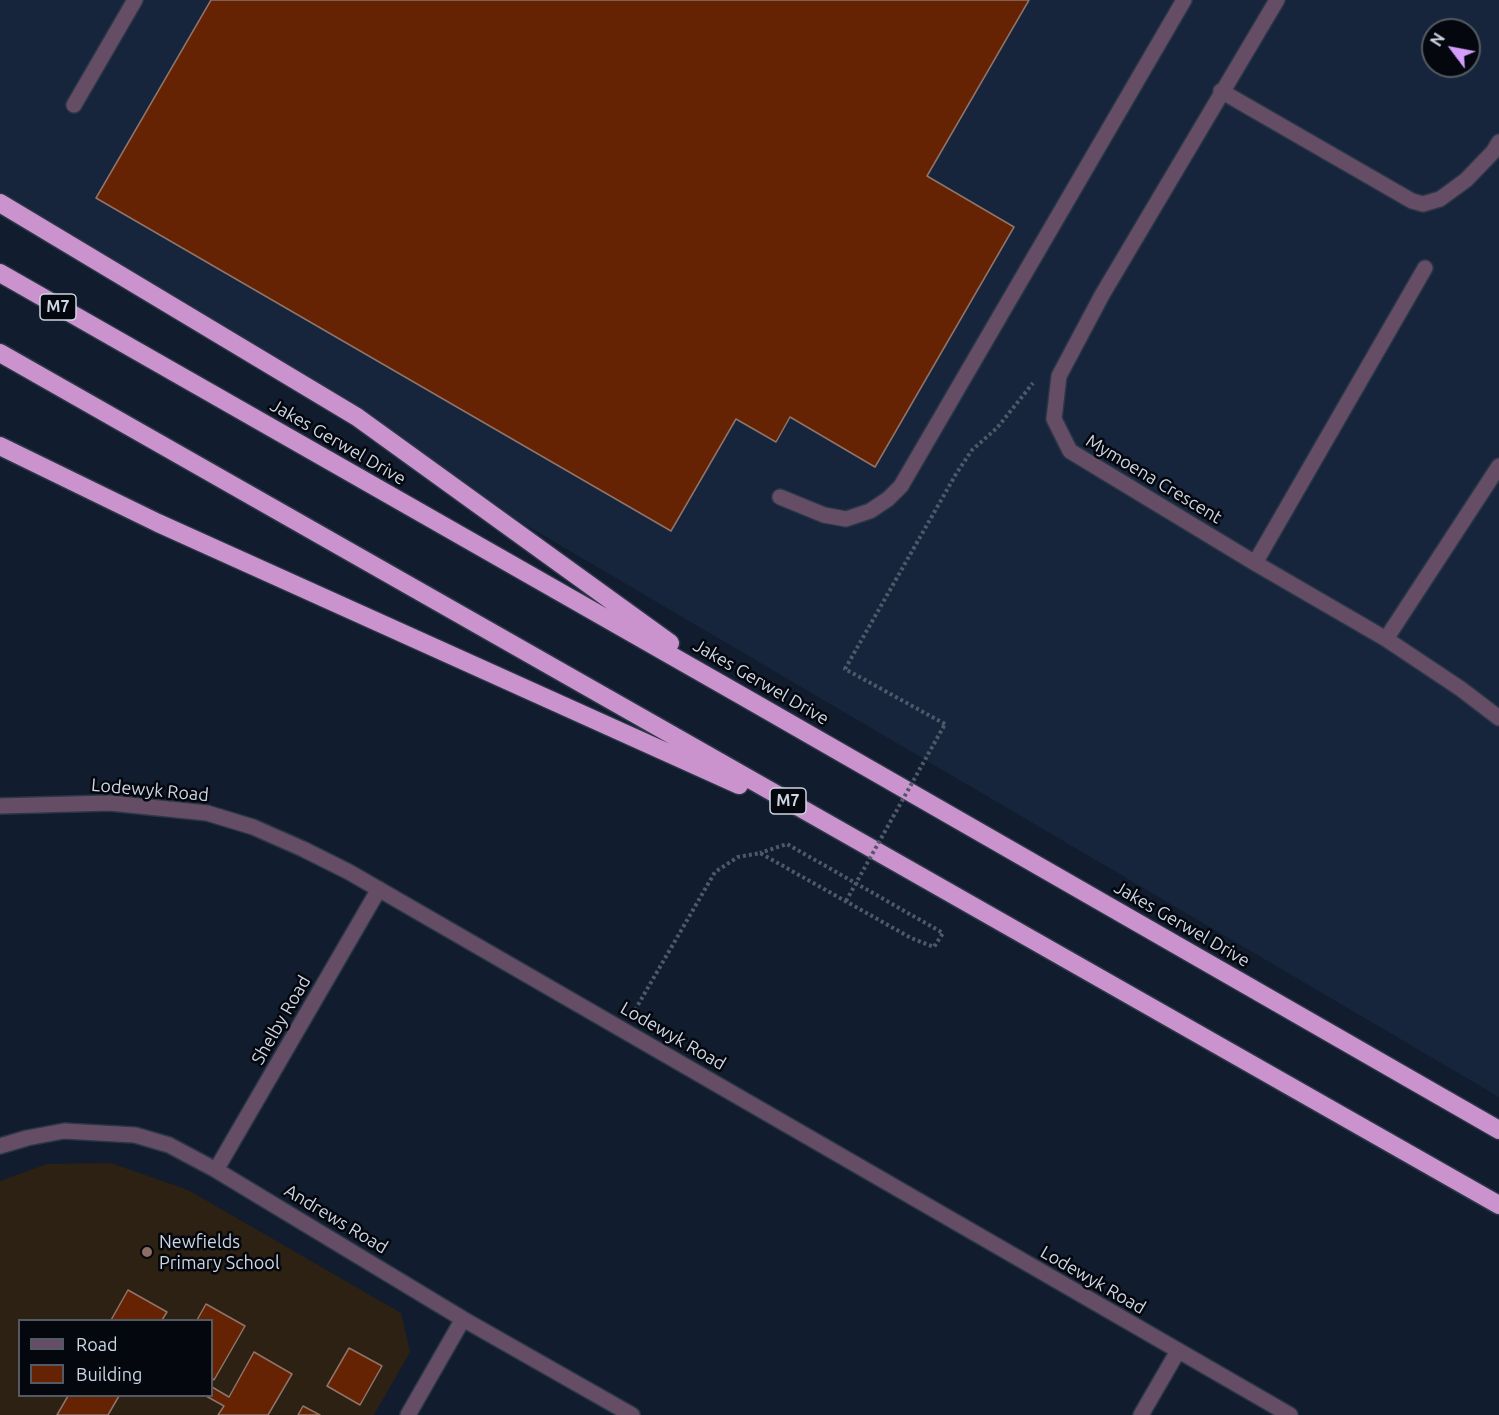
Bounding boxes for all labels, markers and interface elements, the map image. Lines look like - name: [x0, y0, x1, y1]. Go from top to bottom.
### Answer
- north arrow: [1421, 18, 1481, 78]
- text: N: [1427, 30, 1448, 49]
- road number: M7: [40, 294, 76, 320]
- street label: Jakes Gerwel Drive: [266, 394, 410, 490]
- street label: Mymoena Crescent: [1082, 430, 1226, 528]
- street label: Jakes Gerwel Drive: [689, 634, 833, 730]
- street label: Lodewyk Road: [90, 774, 210, 806]
- road number: M7: [770, 788, 806, 814]
- street label: Jakes Gerwel Drive: [1110, 876, 1254, 972]
- street label: Shelby Road: [247, 972, 315, 1068]
- street label: Lodewyk Road: [617, 997, 729, 1075]
- street label: Andrews Road: [280, 1180, 392, 1258]
- place label: Newfields Primary School: [159, 1231, 280, 1274]
- street label: Lodewyk Road: [1037, 1241, 1149, 1319]
- marker: Newfields Primary School: [140, 1245, 154, 1259]
- legend: [18, 1319, 213, 1397]
- text: Road: [76, 1334, 118, 1354]
- text: Building: [76, 1364, 142, 1384]

